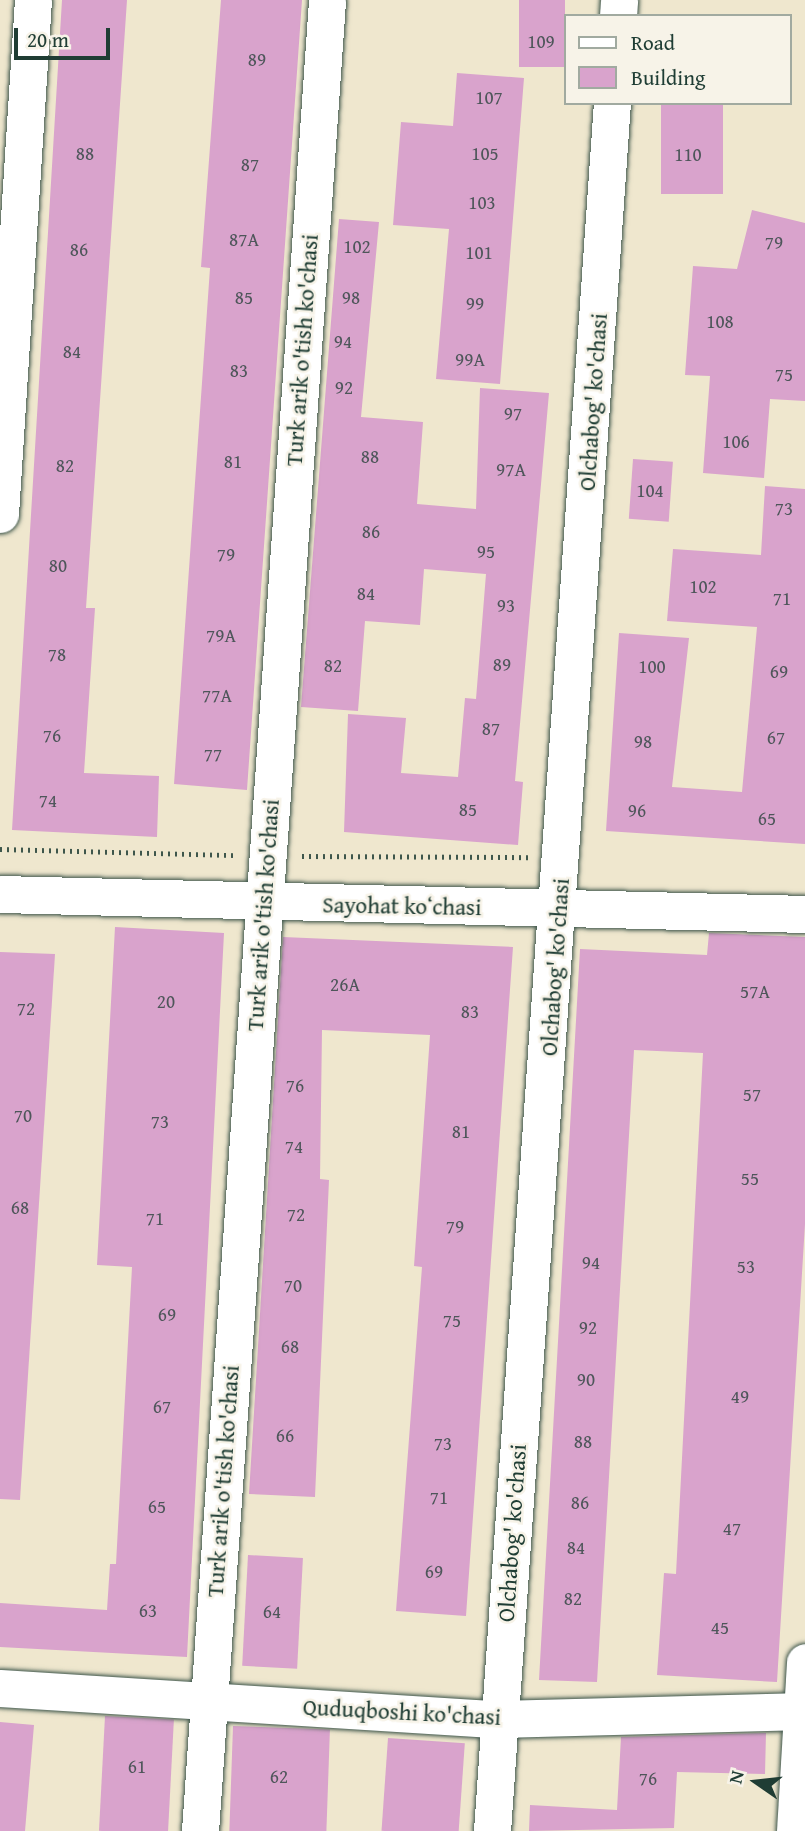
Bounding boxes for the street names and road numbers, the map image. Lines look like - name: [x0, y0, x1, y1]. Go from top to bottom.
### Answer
- street label: Turk arik o'tish ko'chasi: [280, 233, 324, 467]
- street label: Olchabog' ko'chasi: [573, 312, 613, 492]
- street label: Turk arik o'tish ko'chasi: [241, 798, 285, 1032]
- street label: Olchabog' ko'chasi: [535, 877, 575, 1057]
- street label: Sayohat koʻchasi: [322, 891, 482, 921]
- street label: Turk arik o'tish ko'chasi: [201, 1364, 245, 1598]
- street label: Olchabog' ko'chasi: [492, 1443, 532, 1623]
- street label: Quduqboshi ko'chasi: [302, 1693, 502, 1731]

